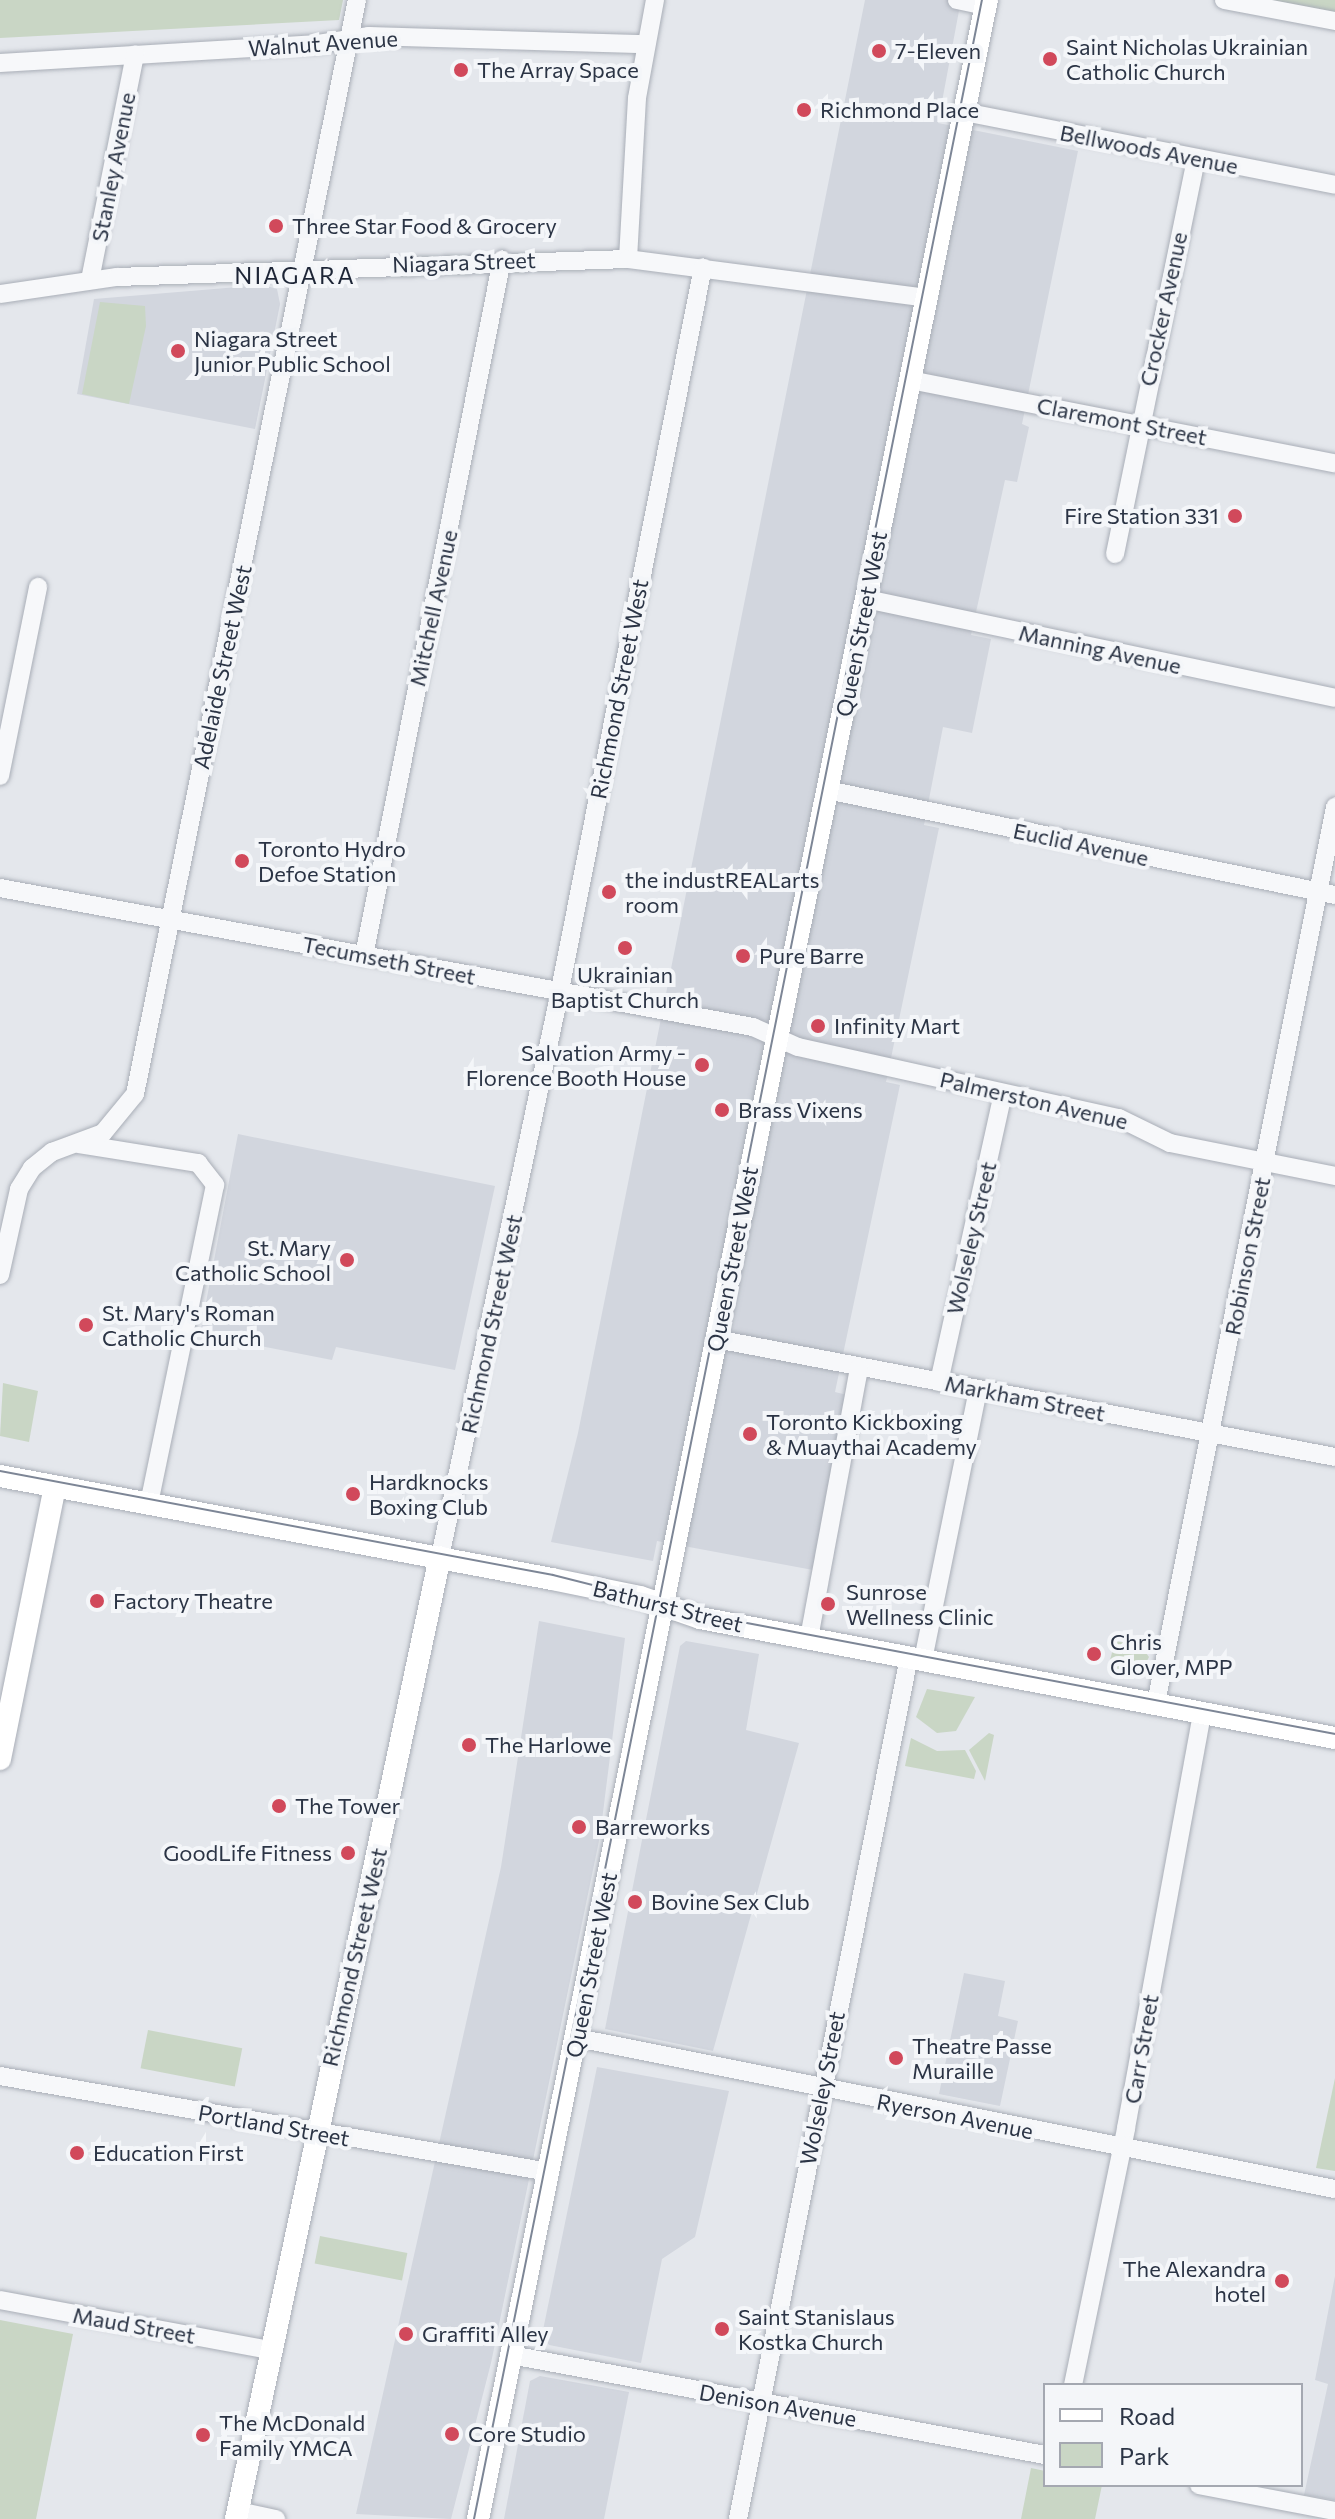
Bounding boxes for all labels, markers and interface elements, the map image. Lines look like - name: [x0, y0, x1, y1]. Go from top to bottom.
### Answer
- street label: Walnut Avenue: [247, 25, 399, 61]
- place label: Saint Nicholas Ukrainian Catholic Church: [1066, 33, 1308, 84]
- place label: 7-Eleven: [895, 38, 981, 64]
- marker: 7-Eleven: [870, 42, 888, 60]
- marker: Saint Nicholas Ukrainian Catholic Church: [1041, 50, 1059, 68]
- place label: The Array Space: [477, 57, 639, 83]
- marker: The Array Space: [452, 61, 470, 79]
- street label: Stanley Avenue: [86, 90, 140, 244]
- place label: Richmond Place: [820, 97, 979, 123]
- marker: Richmond Place: [795, 101, 813, 119]
- street label: Bellwoods Avenue: [1058, 119, 1240, 179]
- place label: Three Star Food & Grocery: [292, 213, 557, 239]
- marker: Three Star Food & Grocery: [267, 217, 285, 235]
- street label: Crocker Avenue: [1134, 230, 1192, 388]
- street label: Niagara Street: [392, 246, 536, 278]
- district label: NIAGARA: [234, 261, 356, 289]
- place label: Niagara Street Junior Public School: [194, 325, 391, 376]
- marker: Niagara Street Junior Public School: [169, 342, 187, 360]
- street label: Claremont Street: [1035, 392, 1209, 450]
- place label: Fire Station 331: [1064, 503, 1219, 529]
- marker: Fire Station 331: [1226, 507, 1244, 525]
- street label: Mitchell Avenue: [404, 527, 462, 689]
- street label: Queen Street West: [830, 529, 892, 719]
- street label: Adelaide Street West: [187, 562, 257, 772]
- street label: Richmond Street West: [585, 577, 653, 801]
- street label: Manning Avenue: [1016, 619, 1184, 679]
- street label: Euclid Avenue: [1011, 817, 1151, 871]
- place label: Toronto Hydro Defoe Station: [258, 835, 406, 886]
- marker: Toronto Hydro Defoe Station: [233, 852, 251, 870]
- place label: the industREALarts room: [625, 866, 820, 918]
- marker: the industREALarts room: [600, 883, 618, 901]
- street label: Tecumseth Street: [300, 930, 478, 990]
- marker: Ukrainian Baptist Church: [616, 939, 634, 957]
- place label: Pure Barre: [759, 943, 864, 969]
- marker: Pure Barre: [734, 947, 752, 965]
- place label: Ukrainian Baptist Church: [551, 961, 699, 1012]
- place label: Infinity Mart: [834, 1013, 960, 1039]
- marker: Infinity Mart: [809, 1017, 827, 1035]
- place label: Salvation Army - Florence Booth House: [466, 1039, 686, 1090]
- marker: Salvation Army - Florence Booth House: [693, 1056, 711, 1074]
- street label: Palmerston Avenue: [937, 1066, 1131, 1134]
- place label: Brass Vixens: [738, 1097, 863, 1123]
- marker: Brass Vixens: [713, 1101, 731, 1119]
- street label: Wolseley Street: [941, 1159, 1001, 1317]
- street label: Queen Street West: [701, 1164, 763, 1354]
- street label: Robinson Street: [1219, 1175, 1275, 1337]
- street label: Richmond Street West: [455, 1212, 527, 1436]
- place label: St. Mary Catholic School: [175, 1234, 331, 1286]
- marker: St. Mary Catholic School: [338, 1251, 356, 1269]
- place label: St. Mary's Roman Catholic Church: [102, 1299, 275, 1350]
- marker: St. Mary's Roman Catholic Church: [77, 1316, 95, 1334]
- street label: Markham Street: [943, 1370, 1107, 1426]
- place label: Toronto Kickboxing & Muaythai Academy: [766, 1408, 977, 1460]
- marker: Toronto Kickboxing & Muaythai Academy: [741, 1425, 759, 1443]
- place label: Hardknocks Boxing Club: [369, 1468, 489, 1520]
- marker: Hardknocks Boxing Club: [344, 1485, 362, 1503]
- street label: Bathurst Street: [590, 1575, 746, 1637]
- place label: Sunrose Wellness Clinic: [846, 1578, 994, 1630]
- place label: Factory Theatre: [113, 1588, 273, 1614]
- marker: Factory Theatre: [88, 1592, 106, 1610]
- marker: Sunrose Wellness Clinic: [817, 1593, 839, 1615]
- place label: Chris Glover, MPP: [1110, 1628, 1233, 1680]
- marker: Chris Glover, MPP: [1085, 1645, 1103, 1663]
- place label: The Harlowe: [485, 1732, 611, 1758]
- marker: The Harlowe: [460, 1736, 478, 1754]
- place label: The Tower: [295, 1793, 400, 1819]
- marker: The Tower: [270, 1797, 288, 1815]
- place label: Barreworks: [595, 1814, 710, 1840]
- marker: Barreworks: [570, 1818, 588, 1836]
- place label: GoodLife Fitness: [163, 1840, 332, 1866]
- marker: GoodLife Fitness: [339, 1844, 357, 1862]
- street label: Richmond Street West: [316, 1845, 392, 2069]
- street label: Queen Street West: [560, 1870, 622, 2060]
- place label: Bovine Sex Club: [651, 1889, 810, 1915]
- marker: Bovine Sex Club: [626, 1893, 644, 1911]
- street label: Carr Street: [1118, 1992, 1164, 2106]
- street label: Wolseley Street: [794, 2009, 850, 2167]
- place label: Theatre Passe Muraille: [912, 2032, 1052, 2084]
- marker: Theatre Passe Muraille: [887, 2049, 905, 2067]
- street label: Ryerson Avenue: [875, 2088, 1035, 2144]
- street label: Portland Street: [196, 2099, 352, 2151]
- place label: Education First: [93, 2140, 244, 2166]
- marker: Education First: [68, 2144, 86, 2162]
- place label: The Alexandra hotel: [1123, 2255, 1266, 2306]
- marker: The Alexandra hotel: [1273, 2272, 1291, 2290]
- street label: Maud Street: [71, 2301, 197, 2349]
- place label: Saint Stanislaus Kostka Church: [738, 2303, 895, 2354]
- marker: Saint Stanislaus Kostka Church: [713, 2320, 731, 2338]
- place label: Graffiti Alley: [422, 2321, 549, 2347]
- marker: Graffiti Alley: [397, 2325, 415, 2343]
- street label: Denison Avenue: [697, 2378, 859, 2432]
- legend: [1043, 2383, 1303, 2487]
- text: Road: [1119, 2401, 1175, 2430]
- place label: The McDonald Family YMCA: [219, 2409, 365, 2460]
- place label: Core Studio: [468, 2421, 586, 2447]
- marker: Core Studio: [443, 2425, 461, 2443]
- marker: The McDonald Family YMCA: [194, 2426, 212, 2444]
- text: Park: [1119, 2441, 1169, 2470]

